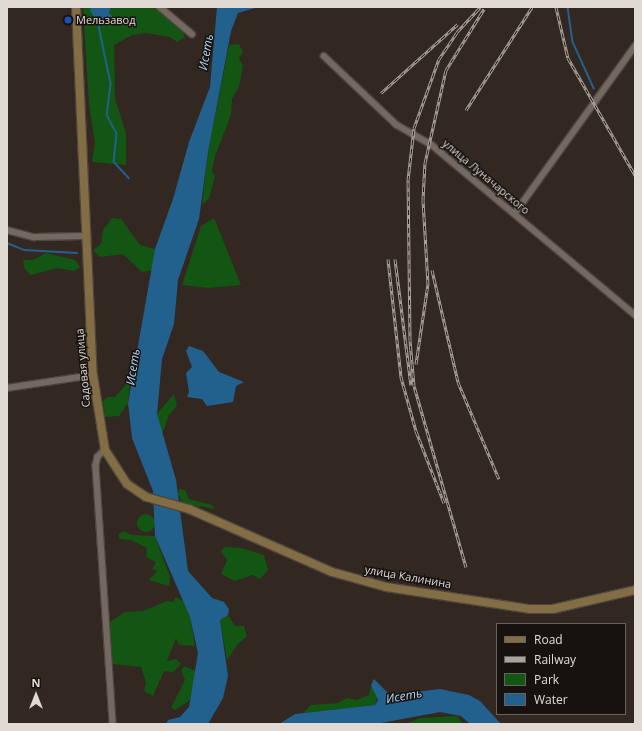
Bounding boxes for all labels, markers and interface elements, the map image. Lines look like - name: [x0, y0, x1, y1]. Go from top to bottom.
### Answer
- place label: Мельзавод: [76, 13, 136, 27]
- marker: Мельзавод: [63, 15, 73, 25]
- water label: Исеть: [196, 33, 216, 71]
- street label: улица Луначарского: [440, 137, 532, 217]
- street label: Садовая улица: [73, 328, 93, 408]
- water label: Исеть: [123, 348, 143, 386]
- street label: улица Калинина: [364, 563, 452, 591]
- legend: [496, 623, 626, 715]
- text: Road: [534, 631, 563, 648]
- text: Railway: [534, 651, 576, 668]
- text: Park: [534, 671, 559, 688]
- north arrow: [16, 675, 56, 715]
- text: N: [32, 675, 40, 690]
- water label: Исеть: [385, 686, 423, 706]
- text: Water: [534, 691, 568, 708]

